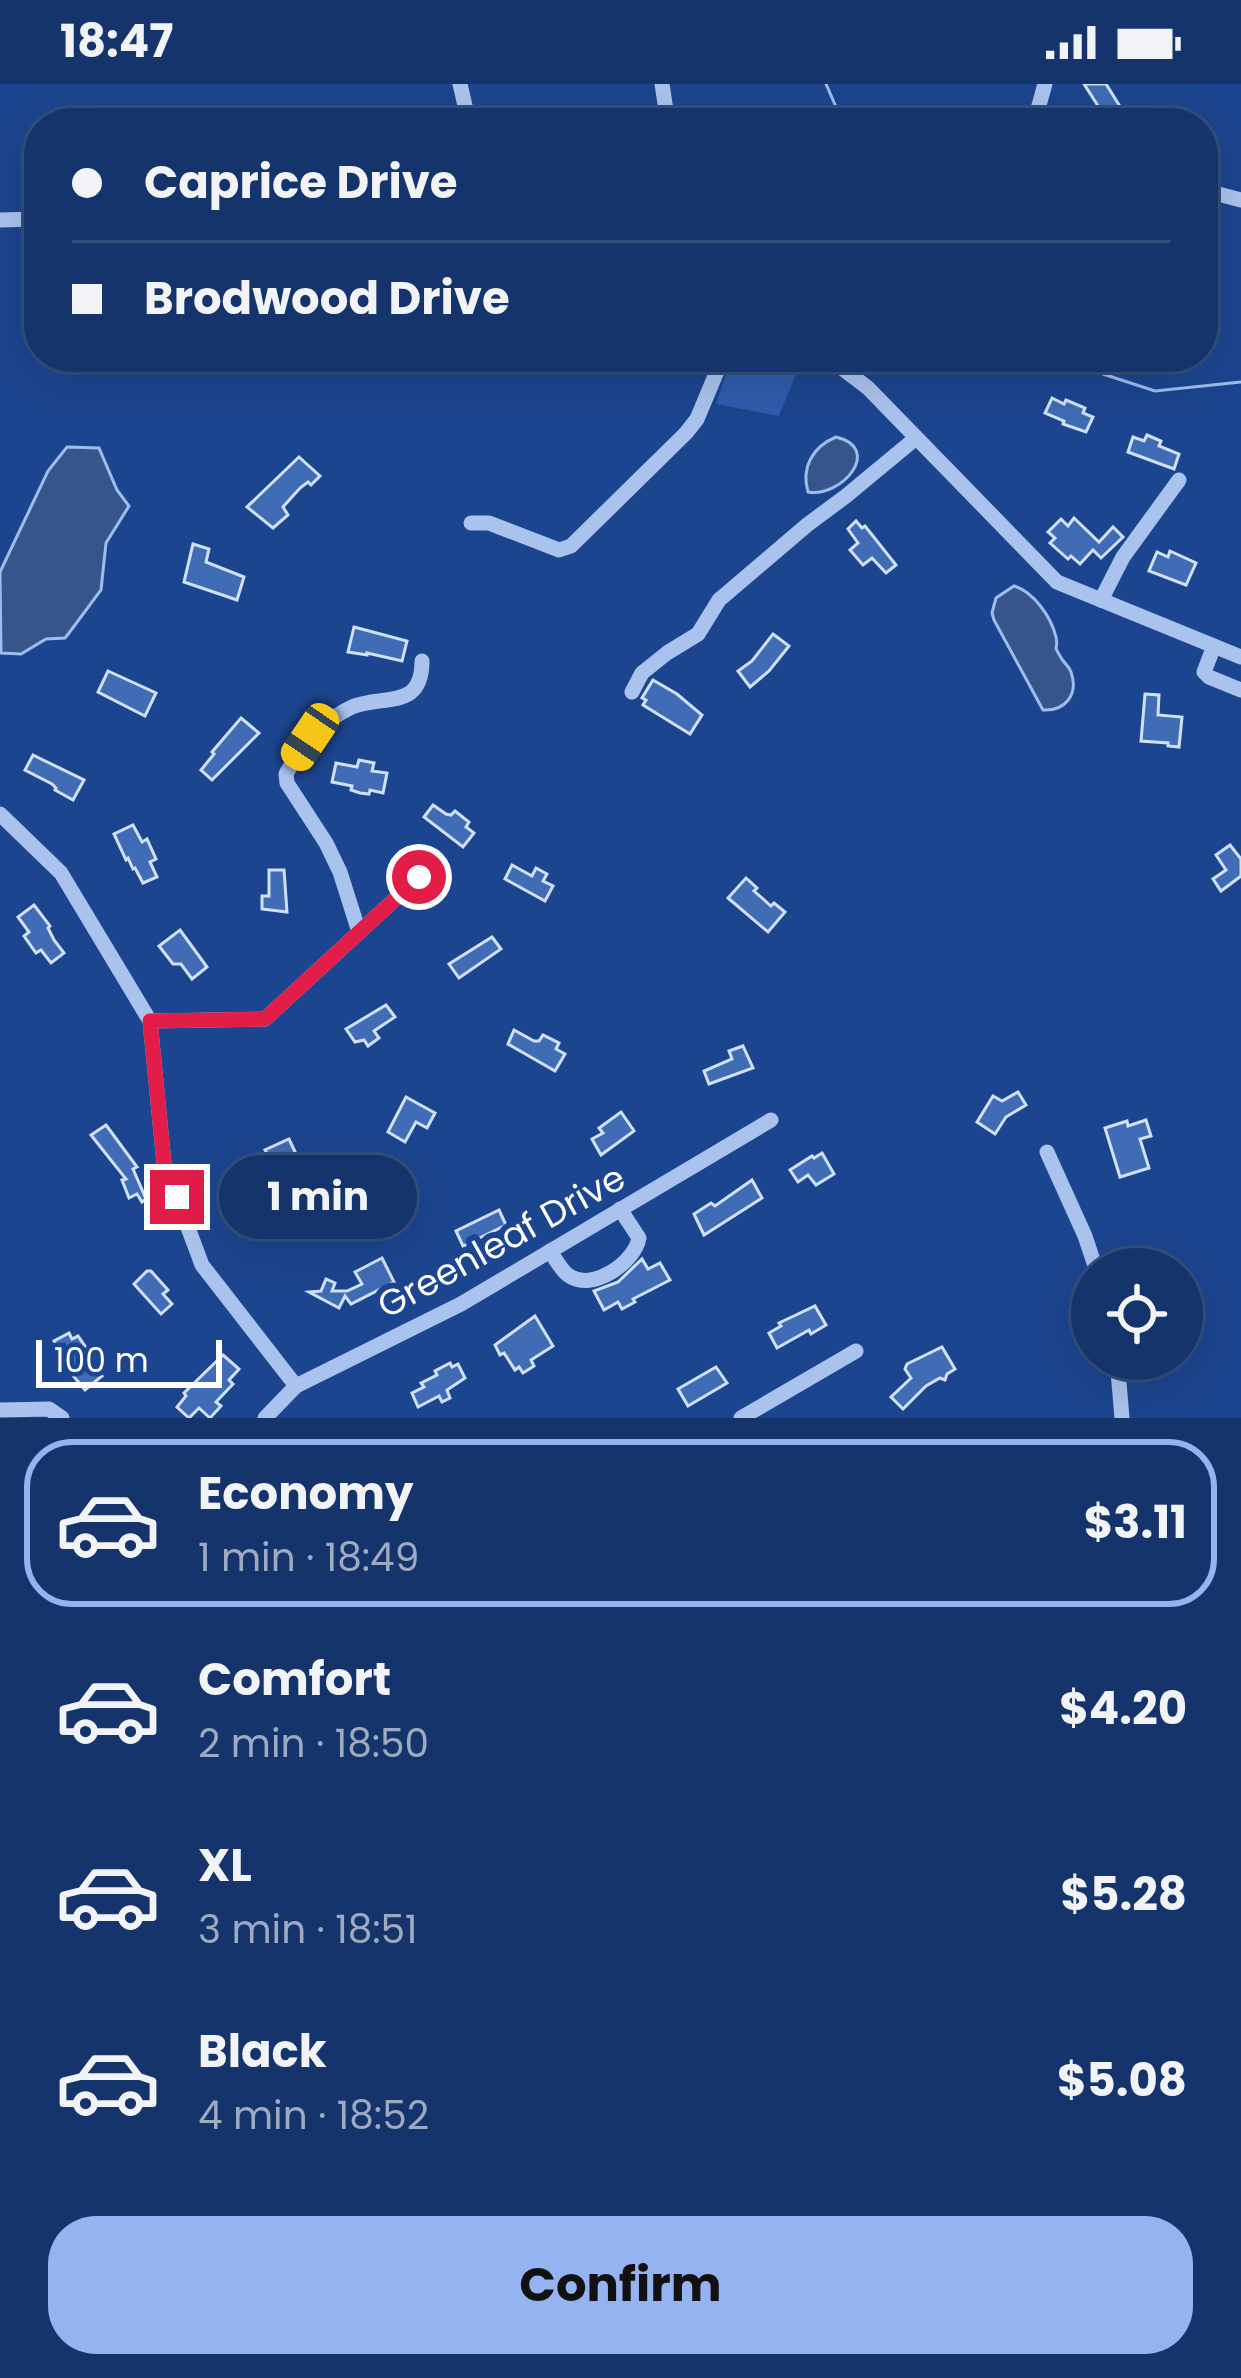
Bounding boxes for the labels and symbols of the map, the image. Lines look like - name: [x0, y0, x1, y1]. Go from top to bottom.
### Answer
- car: [275, 697, 345, 777]
- route start: [392, 850, 446, 904]
- street label: Greenleaf Drive: [368, 1152, 634, 1331]
- callout: 1 min: [219, 1155, 417, 1239]
- route end: [150, 1170, 204, 1224]
- scale bar: [36, 1334, 222, 1387]

